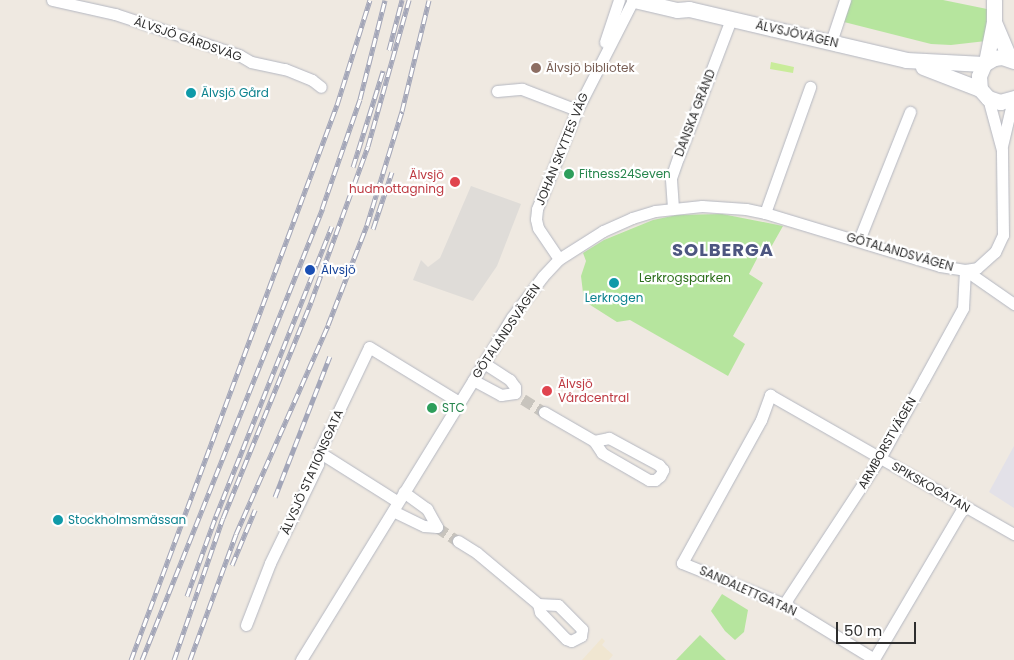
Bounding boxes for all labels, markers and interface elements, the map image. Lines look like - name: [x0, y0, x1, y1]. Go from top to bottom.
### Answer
- street label: ÄLVSJÖ GÅRDSVÄG: [132, 14, 244, 64]
- street label: ÄLVSJÖVÄGEN: [754, 17, 840, 51]
- place label: Älvsjö bibliotek: [546, 61, 635, 75]
- marker: Älvsjö bibliotek: [530, 62, 542, 74]
- street label: DANSKA GRÄND: [672, 67, 718, 159]
- place label: Älvsjö Gård: [201, 86, 269, 100]
- marker: Älvsjö Gård: [185, 87, 197, 99]
- street label: JOHAN SKYTTES VÄG: [533, 91, 591, 207]
- place label: Fitness24Seven: [579, 167, 671, 181]
- place label: Älvsjö hudmottagning: [349, 168, 444, 196]
- marker: Fitness24Seven: [563, 168, 575, 180]
- marker: Älvsjö hudmottagning: [448, 175, 462, 189]
- street label: GÖTALANDSVÄGEN: [845, 230, 955, 274]
- district label: SOLBERGA: [671, 239, 775, 261]
- marker: Älvsjö: [303, 263, 317, 277]
- place label: Älvsjö: [321, 263, 356, 277]
- park label: Lerkrogsparken: [639, 271, 731, 285]
- marker: Lerkrogen: [608, 277, 620, 289]
- street label: GÖTALANDSVÄGEN: [469, 281, 543, 381]
- place label: Lerkrogen: [585, 291, 643, 305]
- place label: Älvsjö Vårdcentral: [558, 377, 629, 405]
- marker: Älvsjö Vårdcentral: [540, 384, 554, 398]
- street label: ARMBORSTVÄGEN: [855, 395, 919, 491]
- place label: STC: [442, 401, 465, 415]
- marker: STC: [426, 402, 438, 414]
- street label: ÄLVSJÖ STATIONSGATA: [278, 407, 346, 537]
- street label: SPIKSKOGATAN: [889, 459, 973, 515]
- place label: Stockholmsmässan: [68, 513, 186, 527]
- marker: Stockholmsmässan: [52, 514, 64, 526]
- street label: SANDALETTGATAN: [697, 563, 799, 619]
- scale bar: [839, 612, 919, 644]
- text: 50 m: [844, 620, 882, 641]

